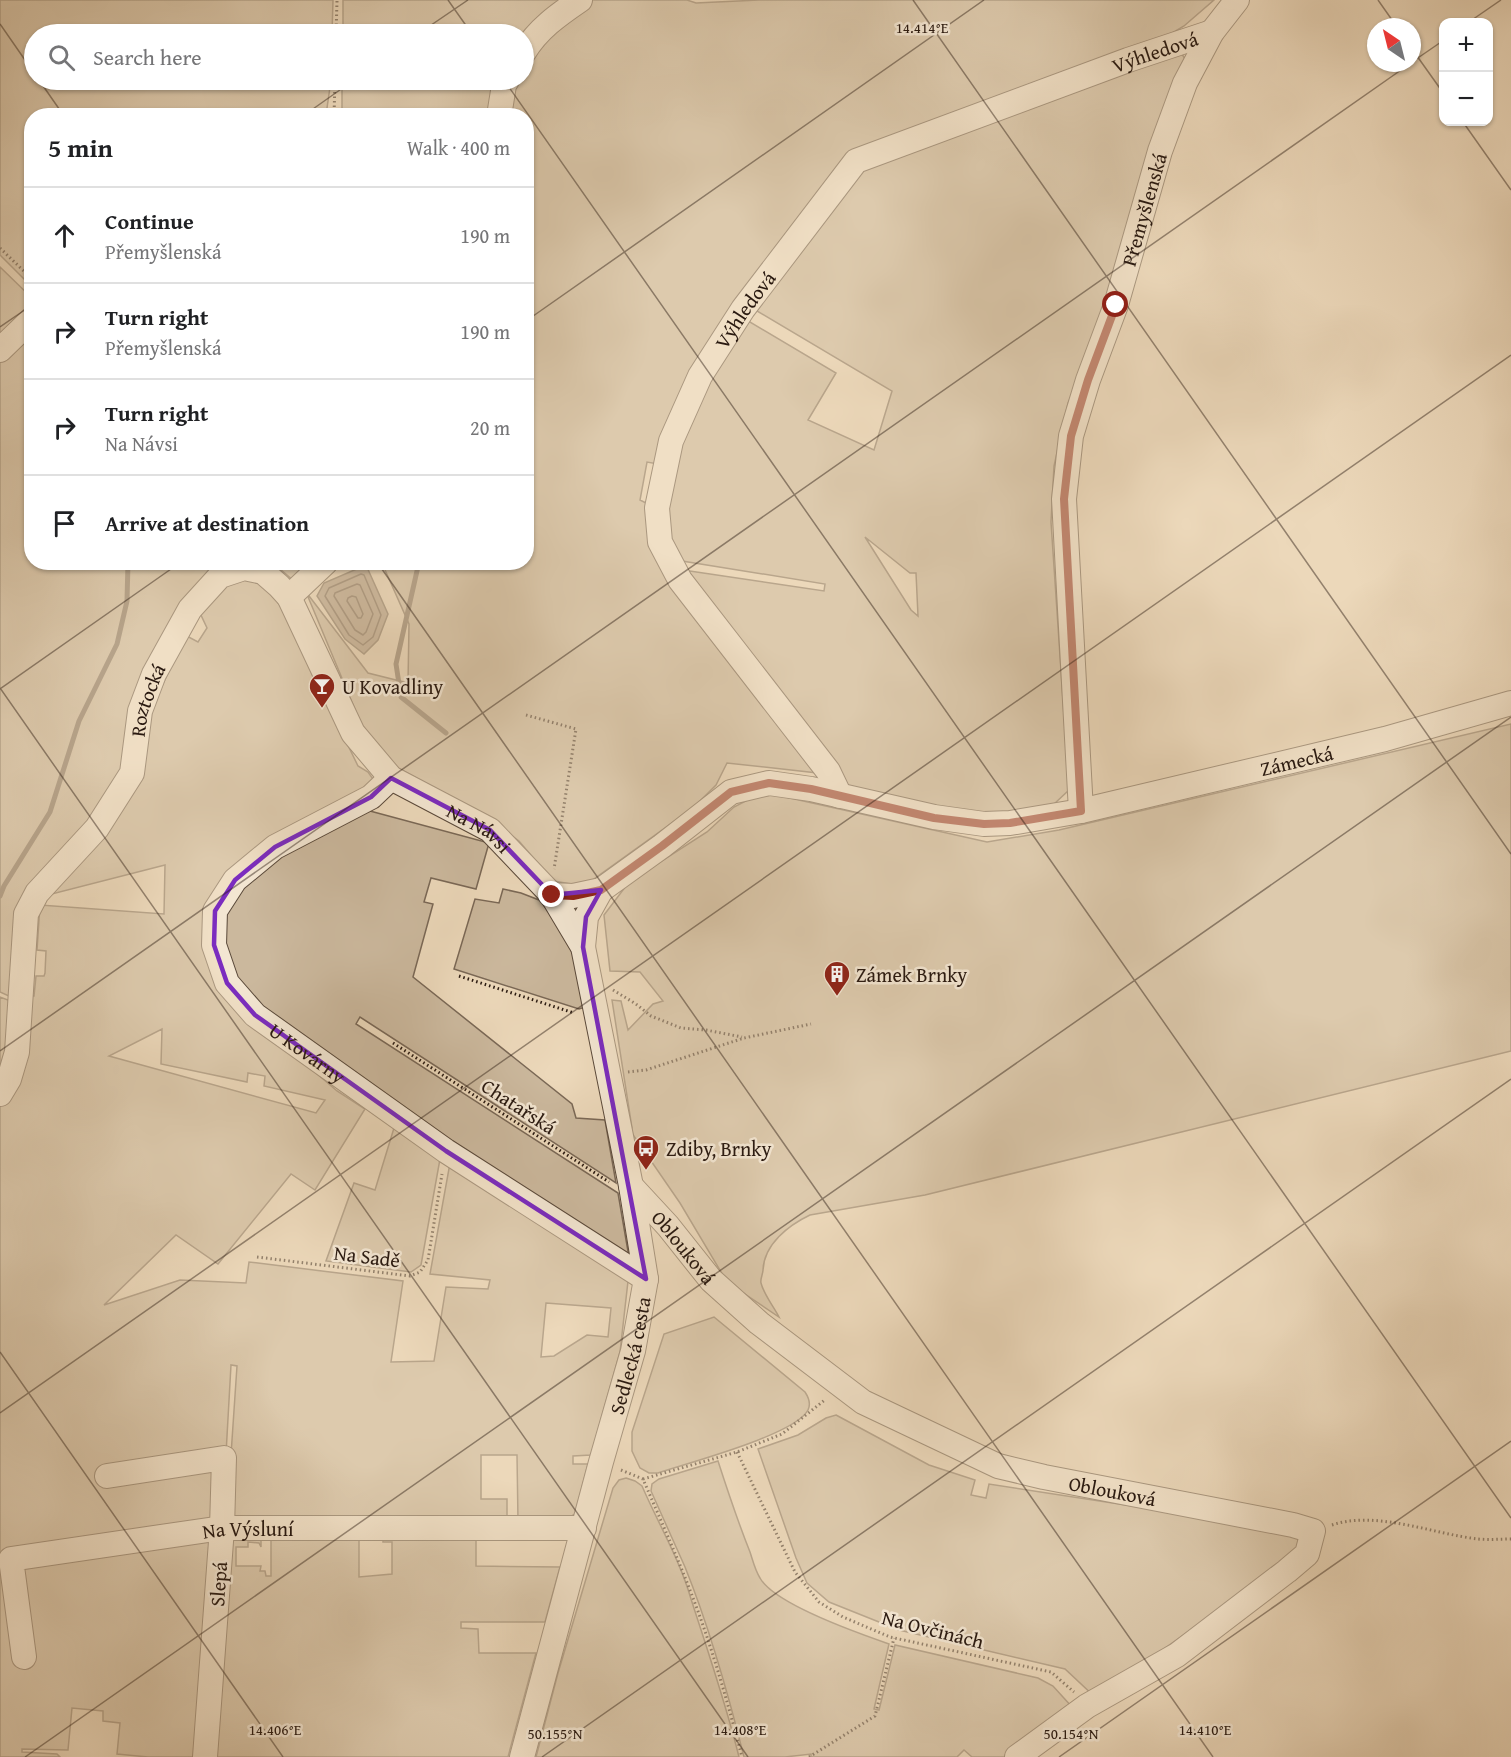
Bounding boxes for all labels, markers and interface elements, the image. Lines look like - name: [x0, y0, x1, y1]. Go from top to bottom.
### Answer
- text: 14.414°E: [896, 17, 949, 38]
- north arrow: [1367, 18, 1421, 72]
- map controls: [1439, 18, 1493, 126]
- button: +: [1439, 18, 1493, 72]
- street label: Výhledová: [1107, 23, 1202, 79]
- search box: [24, 24, 534, 90]
- icon: search: [45, 41, 78, 74]
- text: Search here: [93, 41, 202, 73]
- button: −: [1439, 72, 1493, 126]
- text: 5 min: [48, 128, 113, 167]
- text: Walk · 400 m: [407, 133, 510, 162]
- street label: Přemyšlenská: [1113, 149, 1173, 269]
- text: Continue: [105, 205, 194, 237]
- icon: ahead: [48, 219, 81, 252]
- text: 190 m: [460, 221, 510, 250]
- text: Přemyšlenská: [105, 237, 221, 266]
- street label: Výhledová: [707, 264, 782, 354]
- route start: [1102, 291, 1128, 317]
- text: Turn right: [105, 301, 208, 333]
- icon: right: [48, 315, 81, 348]
- text: 190 m: [460, 317, 510, 346]
- text: Přemyšlenská: [105, 333, 221, 362]
- text: Turn right: [105, 397, 208, 429]
- icon: right: [48, 411, 81, 444]
- text: 20 m: [470, 413, 510, 442]
- text: Na Návsi: [105, 429, 178, 458]
- icon: arrive: [48, 507, 81, 540]
- text: Arrive at destination: [105, 507, 309, 539]
- street label: Roztocká: [122, 657, 172, 738]
- bar icon: U Kovadliny: [307, 671, 337, 709]
- place label: U Kovadliny: [342, 672, 443, 701]
- street label: Zámecká: [1257, 737, 1336, 783]
- street label: Na Návsi: [442, 795, 519, 859]
- route end: [538, 881, 564, 907]
- building icon: Zámek Brnky: [822, 959, 852, 997]
- place label: Zámek Brnky: [856, 960, 967, 989]
- street label: U Kovárny: [263, 1015, 352, 1090]
- street label: Chatařská: [476, 1071, 563, 1141]
- bus stop icon: Zdiby, Brnky: [631, 1133, 661, 1171]
- place label: Zdiby, Brnky: [666, 1134, 771, 1163]
- street label: Oblouková: [645, 1203, 724, 1291]
- street label: Na Sadě: [332, 1238, 402, 1274]
- street label: Sedlecká cesta: [601, 1294, 657, 1417]
- street label: Oblouková: [1066, 1468, 1159, 1513]
- street label: Na Výsluní: [200, 1513, 294, 1545]
- street label: Slepá: [202, 1560, 234, 1607]
- street label: Na Ovčinách: [879, 1602, 987, 1656]
- text: 14.406°E: [249, 1719, 302, 1740]
- text: 14.408°E: [714, 1719, 767, 1740]
- text: 14.410°E: [1179, 1719, 1232, 1740]
- text: 50.155°N: [528, 1723, 583, 1744]
- text: 50.154°N: [1044, 1723, 1099, 1744]

